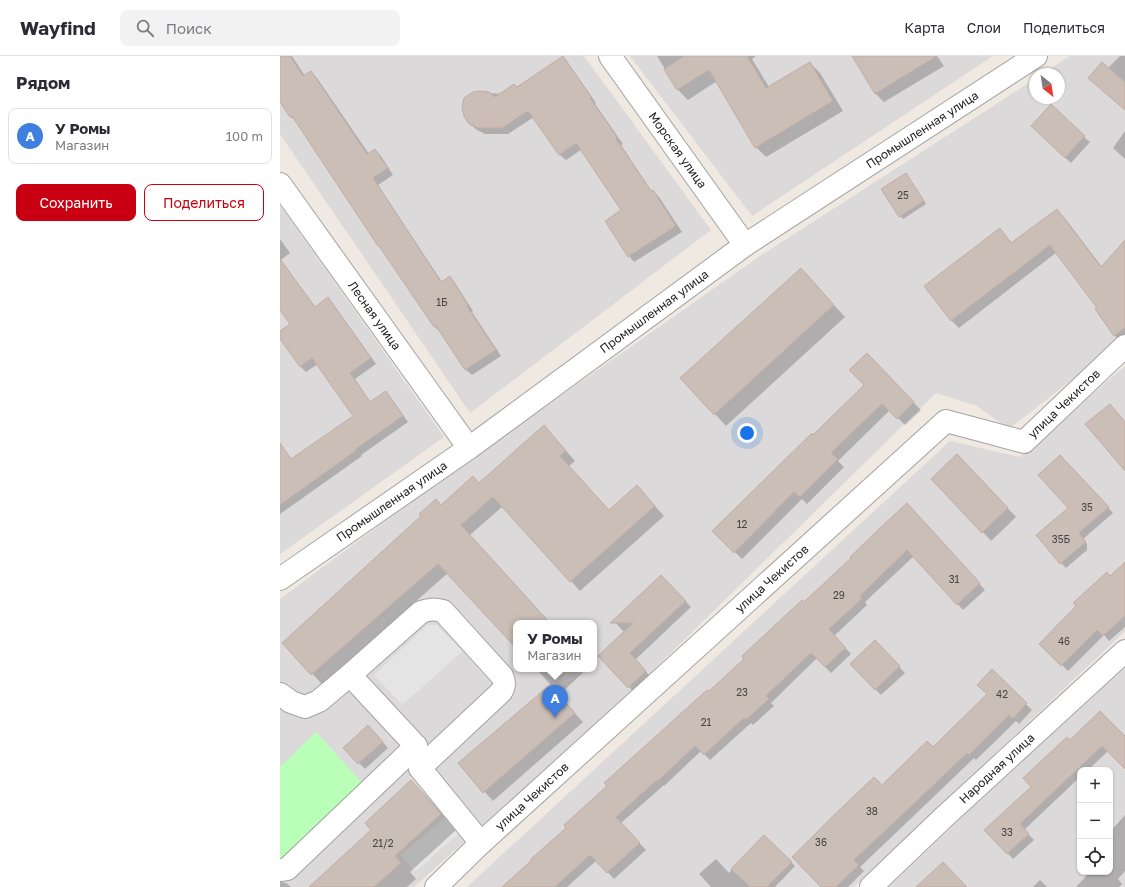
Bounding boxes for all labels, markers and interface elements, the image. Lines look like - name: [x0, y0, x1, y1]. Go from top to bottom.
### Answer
- search box: [120, 10, 400, 46]
- text: Wayfind: [20, 16, 96, 39]
- icon: search: [134, 17, 156, 39]
- text: Поиск: [166, 19, 212, 37]
- text: Карта: [904, 19, 945, 36]
- text: Слои: [967, 19, 1001, 36]
- text: Поделиться: [1023, 19, 1105, 36]
- north arrow: [1029, 68, 1065, 104]
- text: Рядом: [16, 72, 70, 93]
- street label: Промышленная улица: [863, 87, 981, 171]
- street label: Морская улица: [646, 109, 710, 191]
- text: У Ромы: [55, 119, 111, 137]
- text: A: [25, 128, 35, 144]
- text: 100 m: [226, 128, 263, 144]
- text: Магазин: [55, 137, 109, 153]
- button: Сохранить: [16, 184, 136, 221]
- button: Поделиться: [144, 184, 264, 221]
- house number: 25: [897, 189, 909, 201]
- street label: Промышленная улица: [597, 266, 711, 356]
- street label: Лесная улица: [345, 278, 404, 353]
- house number: 1Б: [436, 296, 448, 308]
- street label: улица Чекистов: [1025, 366, 1103, 441]
- your location: [737, 423, 757, 443]
- street label: Промышленная улица: [333, 458, 450, 545]
- house number: 35: [1081, 501, 1093, 513]
- house number: 12: [737, 518, 748, 530]
- house number: 35Б: [1052, 533, 1070, 545]
- street label: улица Чекистов: [732, 541, 812, 616]
- house number: 31: [949, 573, 959, 585]
- house number: 29: [833, 589, 845, 601]
- popup: [513, 620, 597, 672]
- text: У Ромы: [527, 629, 583, 647]
- house number: 46: [1058, 635, 1070, 647]
- text: Магазин: [527, 647, 582, 663]
- pin: A: [542, 685, 568, 718]
- house number: 23: [736, 686, 748, 698]
- house number: 42: [996, 688, 1008, 700]
- house number: 21: [701, 716, 711, 728]
- street label: Народная улица: [956, 730, 1037, 806]
- street label: улица Чекистов: [492, 759, 572, 833]
- map controls: [1077, 767, 1113, 875]
- button: +: [1077, 767, 1113, 803]
- button: −: [1077, 803, 1113, 839]
- house number: 38: [866, 805, 878, 817]
- house number: 33: [1001, 826, 1013, 838]
- house number: 36: [815, 836, 827, 848]
- house number: 21/2: [372, 837, 394, 849]
- button: locate: [1077, 839, 1113, 875]

